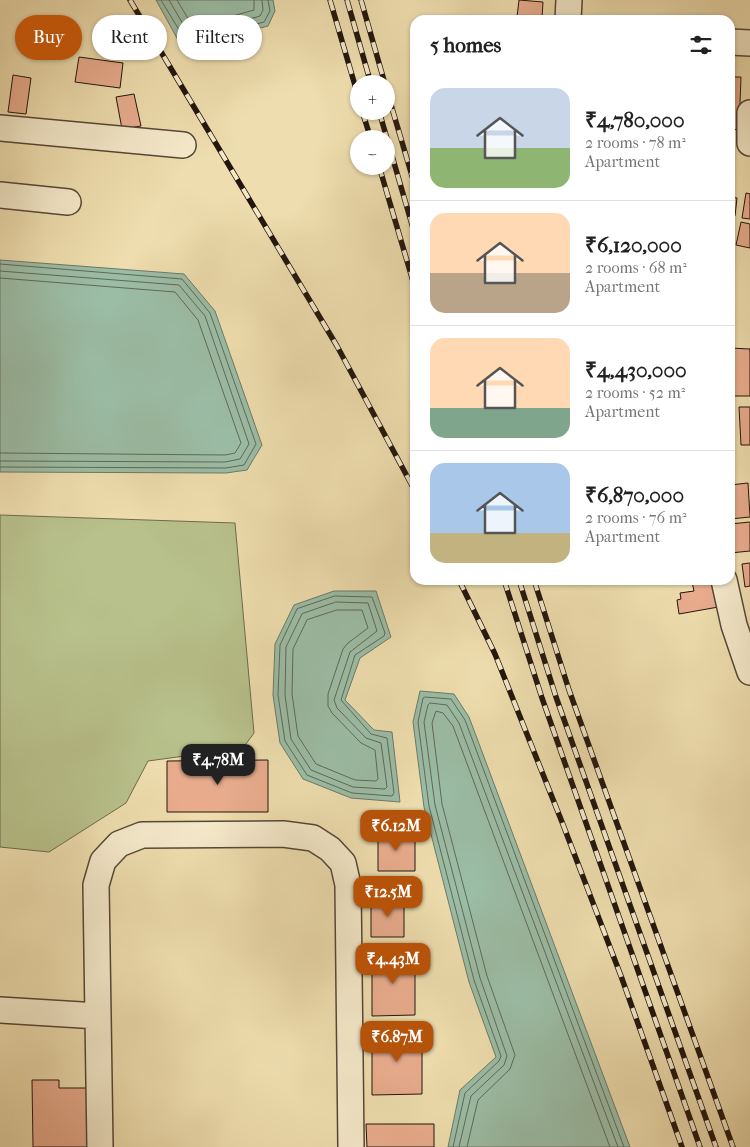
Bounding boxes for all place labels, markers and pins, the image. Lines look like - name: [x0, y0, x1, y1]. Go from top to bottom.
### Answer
- pin: ₹4.78M: [177, 744, 259, 786]
- pin: ₹6.12M: [355, 810, 437, 852]
- pin: ₹12.5M: [347, 876, 429, 918]
- pin: ₹4.43M: [352, 942, 434, 985]
- pin: ₹6.87M: [356, 1020, 438, 1063]

